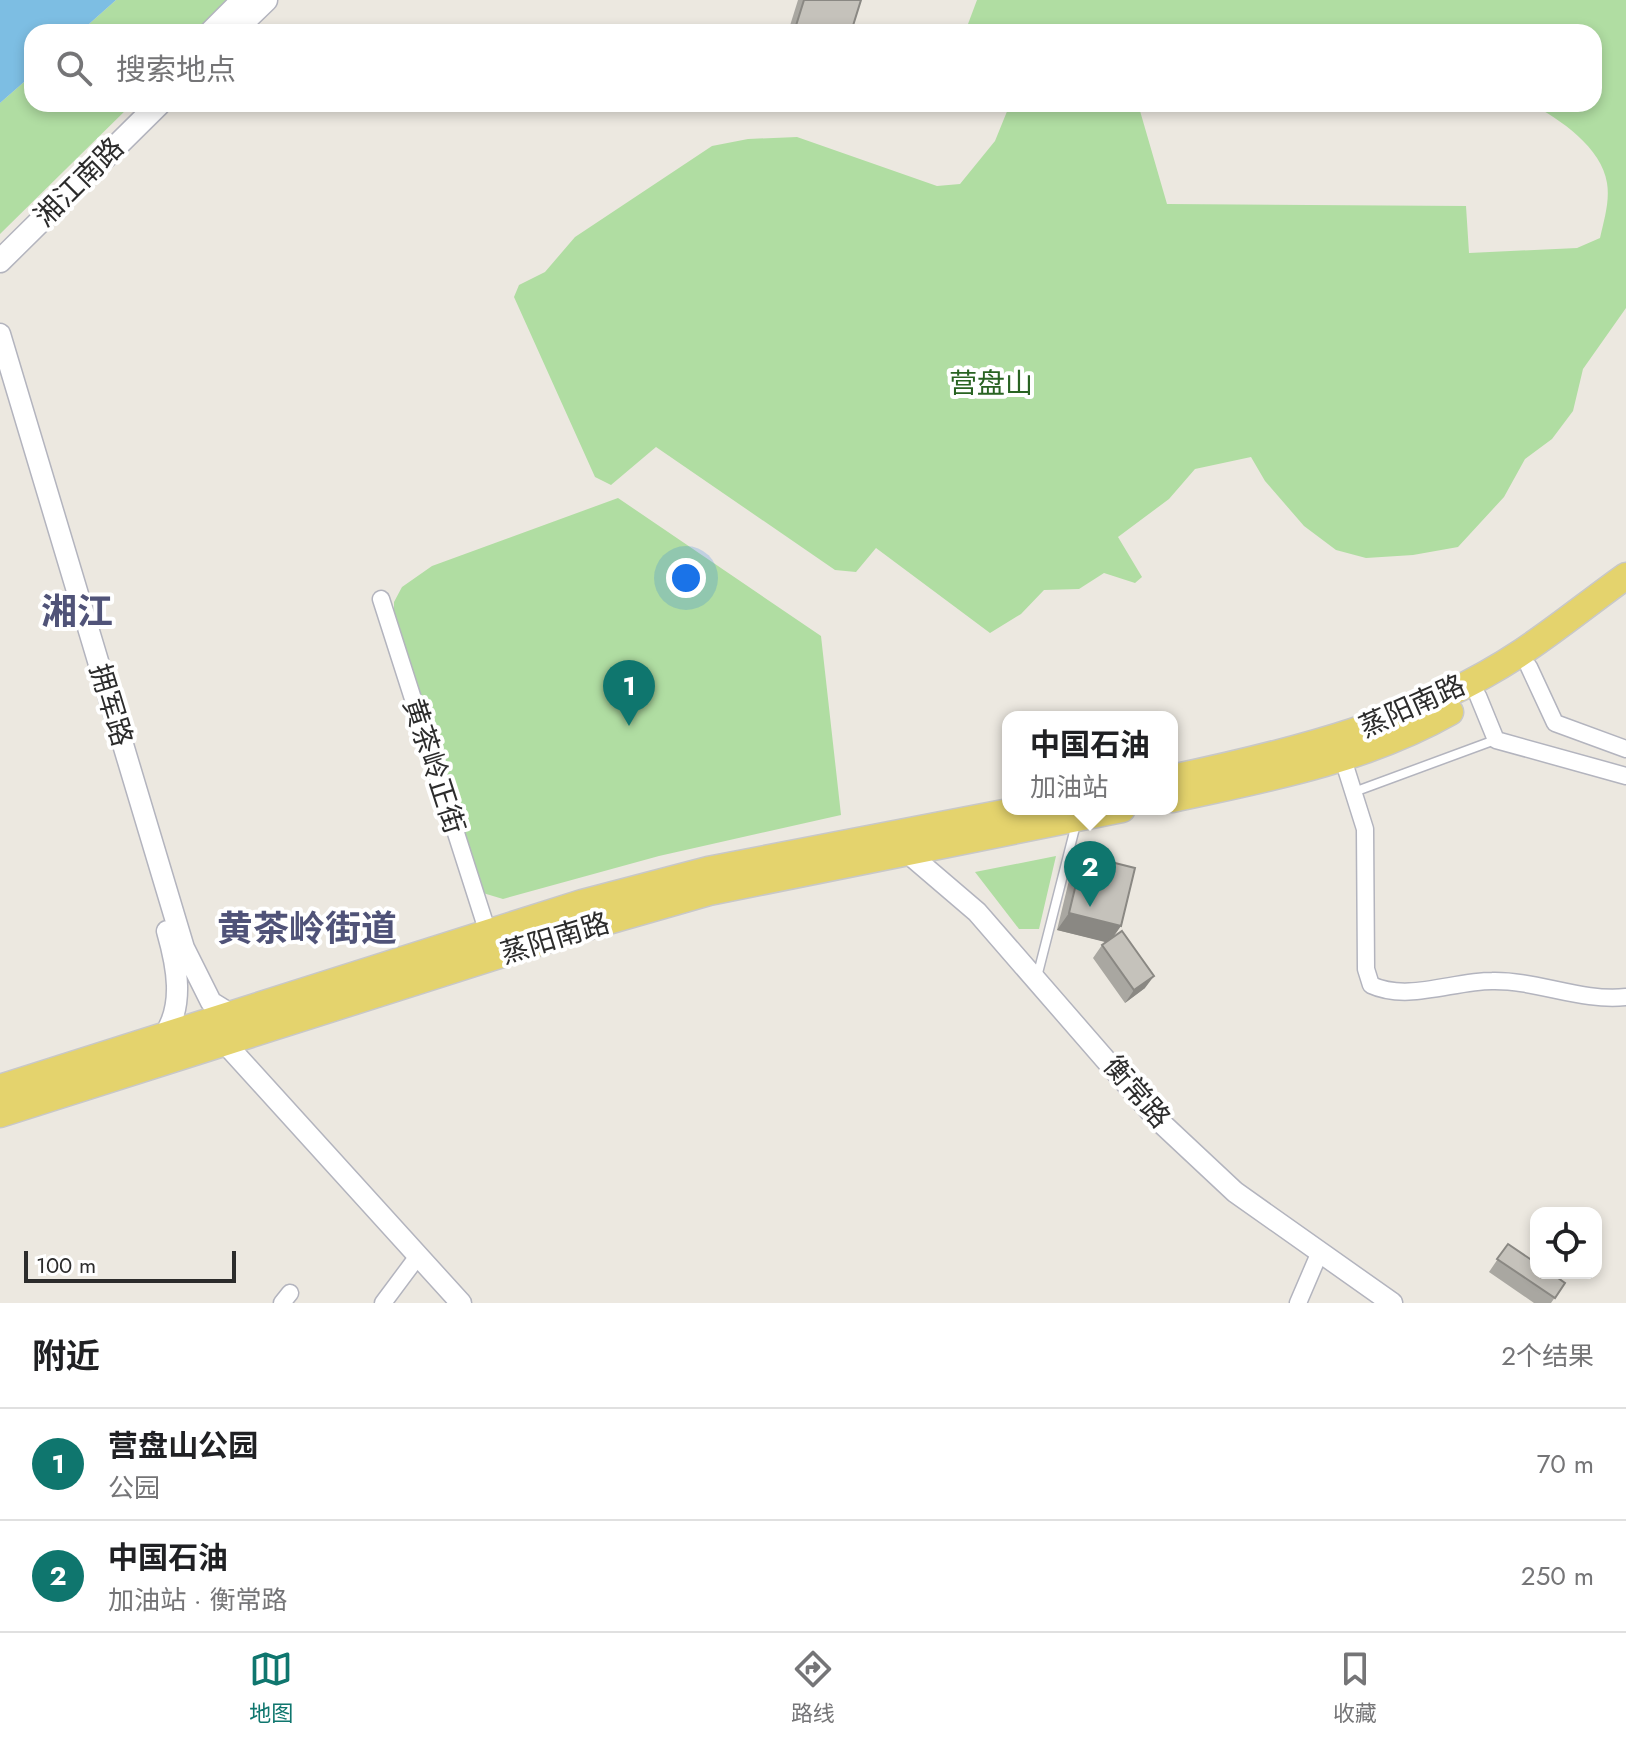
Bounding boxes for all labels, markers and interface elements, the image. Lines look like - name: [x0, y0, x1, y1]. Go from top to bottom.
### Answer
- search box: [24, 24, 1602, 112]
- icon: search: [52, 46, 96, 90]
- text: 搜索地点: [116, 48, 236, 91]
- street label: 湘江南路: [25, 128, 133, 236]
- park label: 营盘山: [949, 363, 1033, 404]
- your location: [666, 558, 706, 598]
- district label: 湘江: [41, 585, 113, 637]
- street label: 拥军路: [79, 659, 143, 751]
- pin: 1: [603, 660, 655, 726]
- street label: 蒸阳南路: [1352, 664, 1472, 748]
- street label: 黄茶岭正街: [393, 693, 475, 839]
- popup: [1002, 711, 1178, 815]
- text: 中国石油: [1030, 723, 1150, 766]
- text: 加油站: [1030, 768, 1108, 806]
- pin: 2: [1064, 841, 1116, 907]
- district label: 黄茶岭街道: [217, 902, 397, 954]
- street label: 蒸阳南路: [495, 902, 615, 974]
- street label: 衡常路: [1094, 1047, 1180, 1137]
- map controls: [1530, 1207, 1602, 1279]
- button: locate: [1530, 1207, 1602, 1279]
- scale bar: [24, 1247, 236, 1283]
- text: 100 m: [36, 1249, 96, 1281]
- text: 附近: [32, 1332, 100, 1381]
- text: 2个结果: [1501, 1337, 1594, 1375]
- text: 营盘山公园: [108, 1424, 258, 1467]
- text: 1: [51, 1445, 65, 1483]
- text: 70 m: [1537, 1445, 1594, 1483]
- text: 公园: [108, 1469, 160, 1507]
- text: 中国石油: [108, 1536, 228, 1579]
- text: 2: [49, 1557, 67, 1595]
- text: 250 m: [1521, 1557, 1594, 1595]
- text: 加油站 · 衡常路: [108, 1581, 287, 1619]
- tab: 地图: [249, 1647, 293, 1729]
- tab: 路线: [791, 1647, 835, 1729]
- tab: 收藏: [1333, 1647, 1377, 1729]

